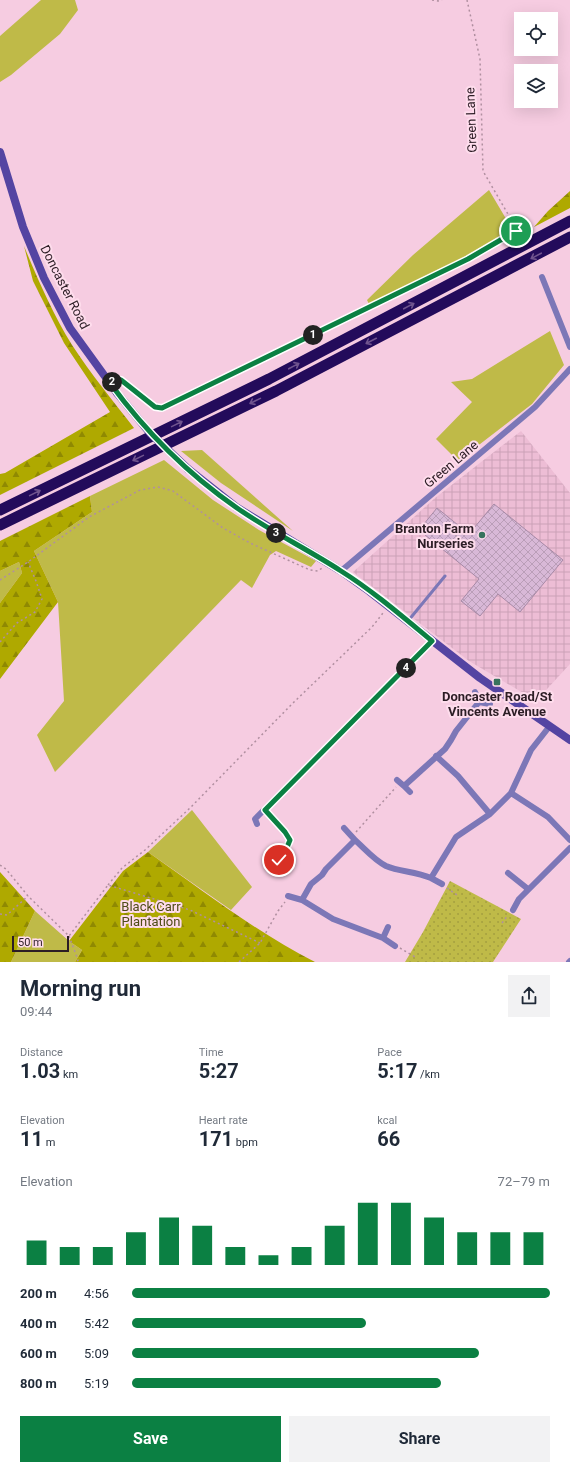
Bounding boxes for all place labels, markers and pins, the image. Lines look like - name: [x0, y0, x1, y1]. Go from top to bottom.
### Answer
- pin: [499, 214, 533, 248]
- pin: 1: [303, 325, 323, 345]
- pin: 2: [102, 372, 122, 392]
- place label: Branton Farm Nurseries: [395, 521, 474, 551]
- pin: 3: [266, 523, 286, 543]
- marker: Branton Farm Nurseries: [477, 530, 487, 540]
- pin: 4: [396, 658, 416, 678]
- marker: Doncaster Road/St Vincents Avenue: [492, 677, 502, 687]
- place label: Doncaster Road/St Vincents Avenue: [442, 689, 553, 719]
- pin: [262, 843, 296, 877]

